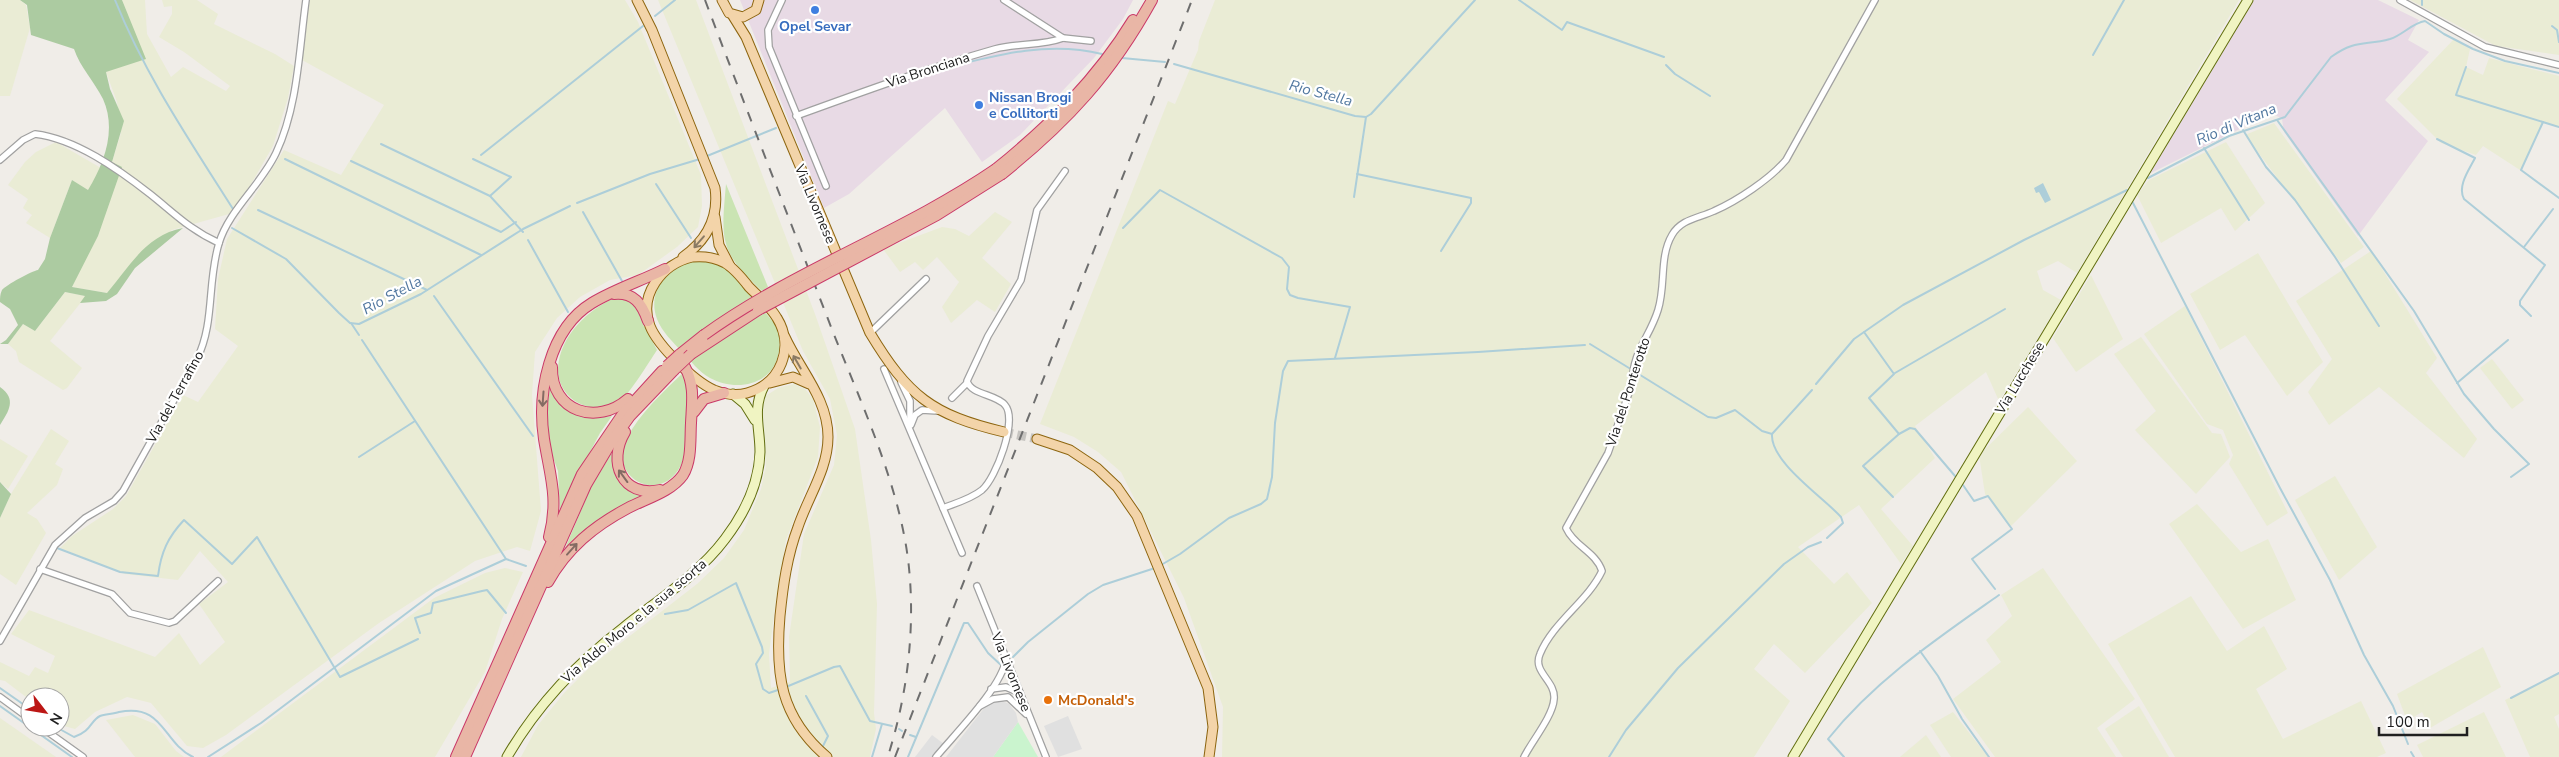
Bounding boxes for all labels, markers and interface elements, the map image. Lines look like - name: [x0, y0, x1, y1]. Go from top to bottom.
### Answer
- marker: Opel Sevar: [809, 4, 821, 16]
- place label: Opel Sevar: [779, 17, 851, 36]
- street label: Via Bronciana: [883, 48, 972, 93]
- water label: Rio Stella: [1287, 75, 1355, 111]
- place label: Nissan Brogi e Collitorti: [989, 88, 1071, 123]
- water label: Rio di Vitana: [2193, 98, 2279, 150]
- marker: Nissan Brogi e Collitorti: [973, 99, 985, 111]
- street label: Via Livornese: [789, 161, 840, 246]
- one-way arrow: [694, 236, 705, 249]
- water label: Rio Stella: [359, 271, 425, 319]
- street label: Via del Ponterotto: [1601, 335, 1655, 450]
- street label: Via Lucchese: [1990, 338, 2049, 419]
- street label: Via del Terrafino: [141, 347, 208, 448]
- one-way arrow: [792, 355, 802, 370]
- one-way arrow: [539, 390, 548, 406]
- one-way arrow: [618, 469, 628, 483]
- one-way arrow: [566, 543, 577, 556]
- street label: Via Aldo Moro e la sua scorta: [557, 555, 711, 688]
- street label: Via Livornese: [986, 628, 1036, 715]
- north arrow: [20, 687, 70, 737]
- place label: McDonald's: [1058, 691, 1135, 710]
- marker: McDonald's: [1042, 694, 1054, 706]
- scale bar: [2379, 704, 2466, 736]
- text: N: [45, 709, 67, 728]
- text: 100 m: [2386, 712, 2430, 732]

